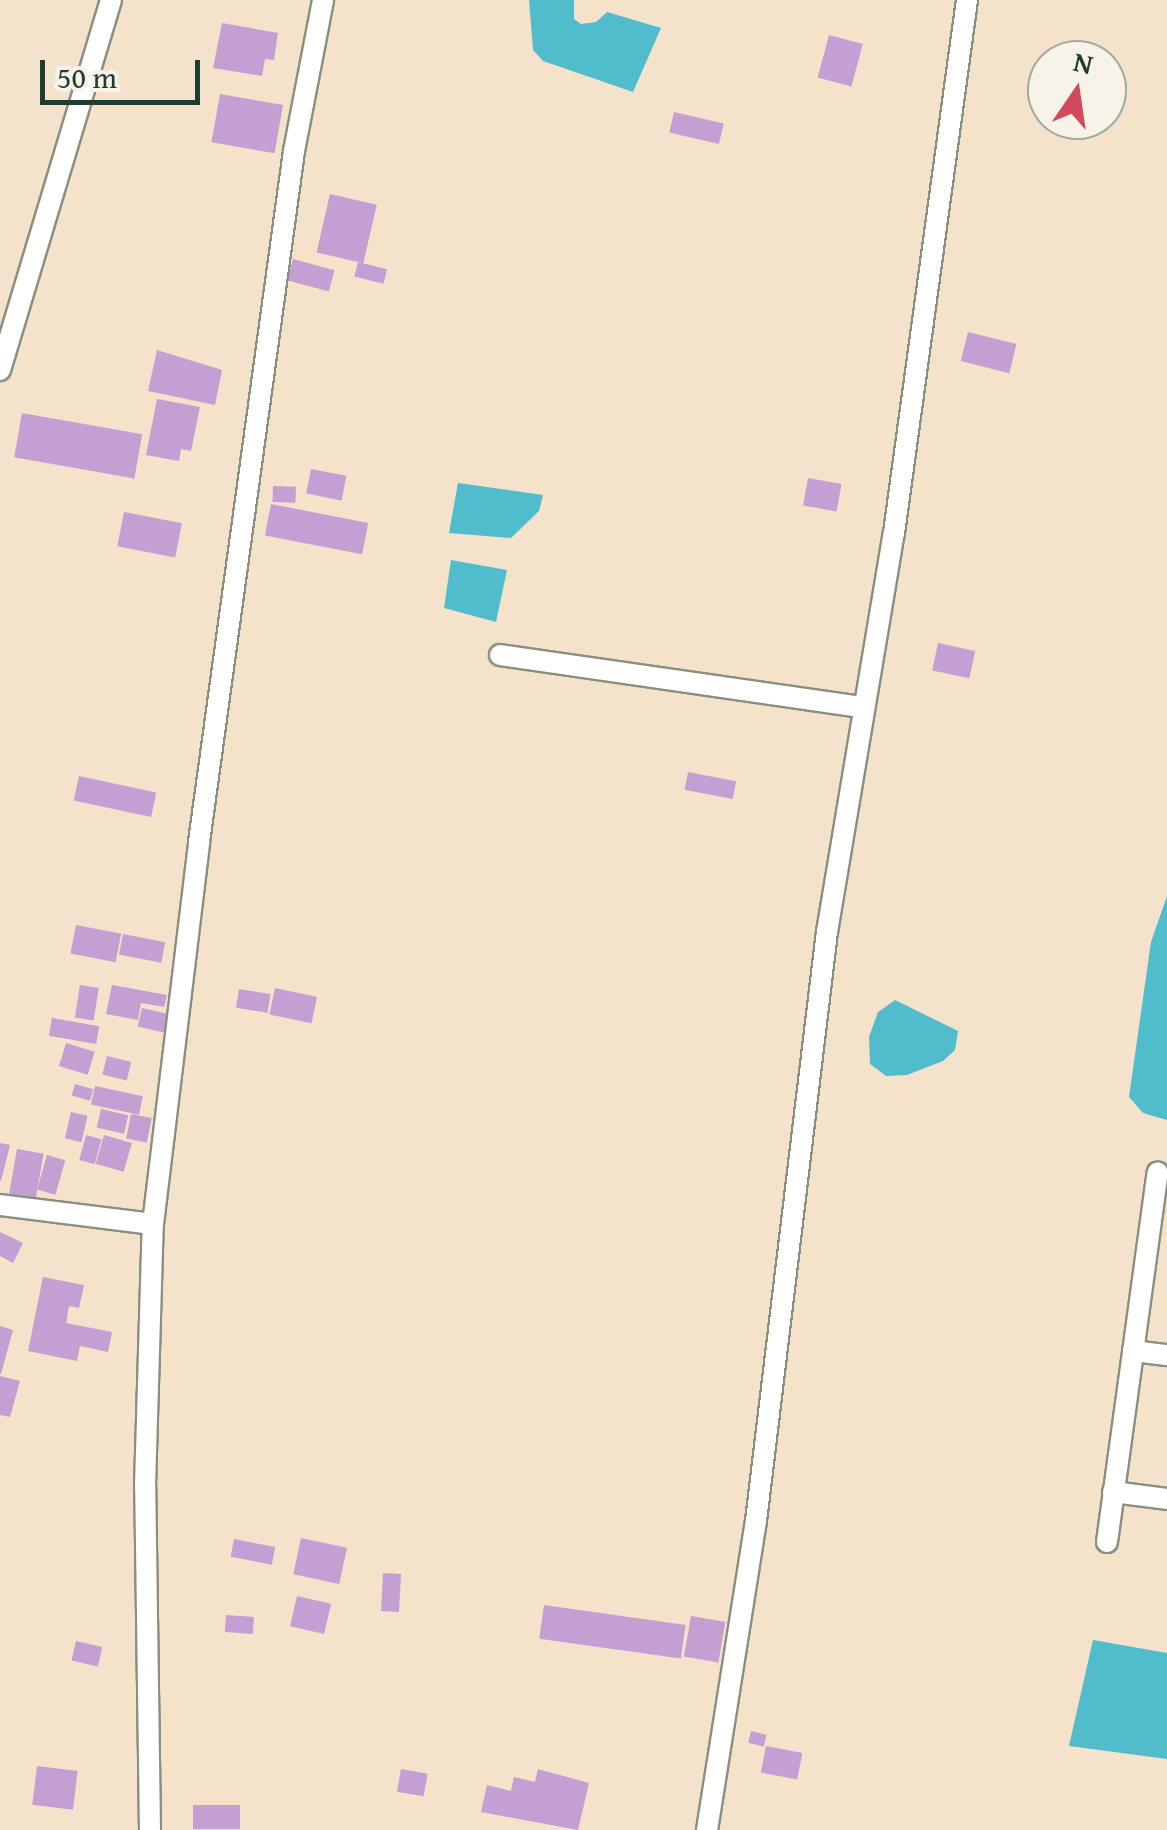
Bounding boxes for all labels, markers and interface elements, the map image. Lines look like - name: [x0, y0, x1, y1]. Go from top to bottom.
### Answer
- scale bar: [45, 40, 205, 102]
- north arrow: [1027, 40, 1127, 140]
- text: N: [1070, 40, 1097, 84]
- text: 50 m: [57, 55, 117, 99]

